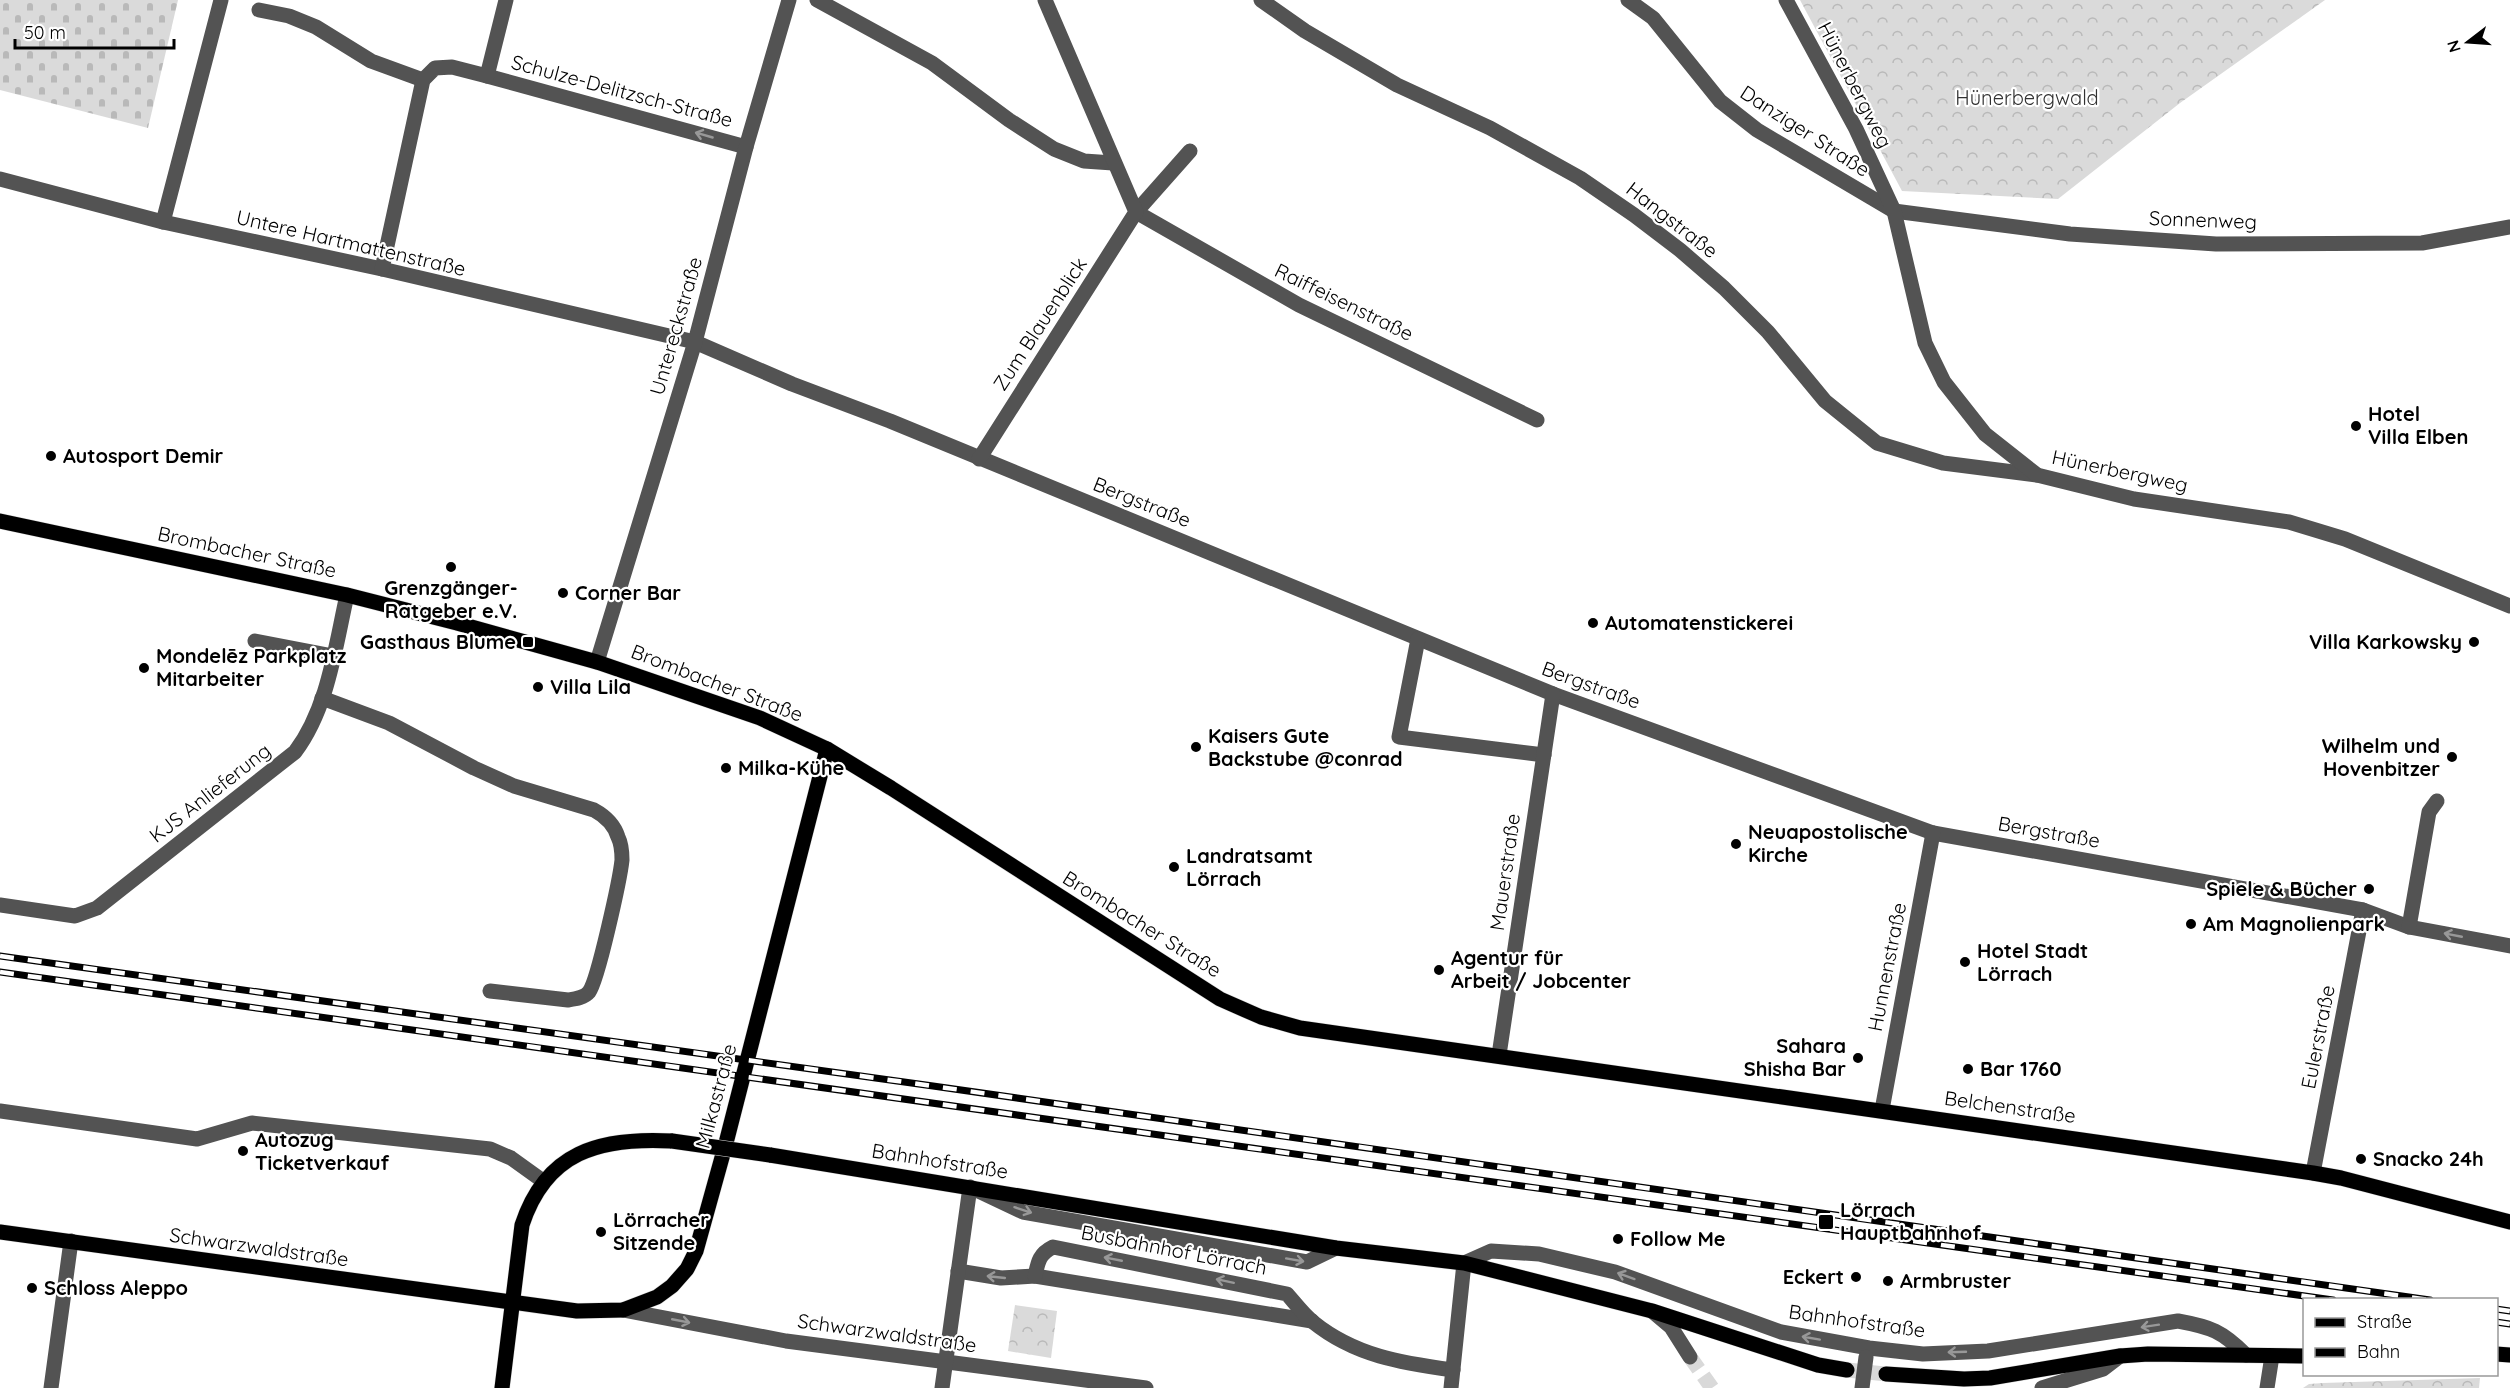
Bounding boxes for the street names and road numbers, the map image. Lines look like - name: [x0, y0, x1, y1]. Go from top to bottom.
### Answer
- street label: Hünerbergweg: [1813, 17, 1898, 152]
- street label: Schulze-Delitzsch-Straße: [509, 49, 736, 132]
- street label: Danziger Straße: [1736, 79, 1875, 182]
- street label: Hangstraße: [1621, 176, 1723, 263]
- street label: Untere Hartmattenstraße: [234, 204, 468, 281]
- street label: Sonnenweg: [2149, 205, 2257, 234]
- street label: Zum Blauenblick: [987, 252, 1092, 395]
- street label: Untereckstraße: [644, 254, 707, 398]
- street label: Raiffeisenstraße: [1271, 257, 1418, 346]
- street label: Hünerbergweg: [2050, 444, 2190, 497]
- street label: Bergstraße: [1090, 471, 1195, 532]
- street label: Brombacher Straße: [155, 520, 339, 583]
- street label: Brombacher Straße: [628, 638, 807, 727]
- street label: Bergstraße: [1538, 655, 1644, 714]
- street label: KJS Anlieferung: [144, 737, 275, 848]
- street label: Bergstraße: [1996, 810, 2102, 853]
- street label: Mauerstraße: [1484, 812, 1525, 932]
- street label: Brombacher Straße: [1058, 865, 1226, 982]
- street label: Hunnenstraße: [1862, 900, 1911, 1034]
- street label: Eulerstraße: [2295, 983, 2340, 1091]
- street label: Milkastraße: [690, 1041, 741, 1151]
- street label: Belchenstraße: [1943, 1085, 2077, 1128]
- street label: Bahnhofstraße: [870, 1137, 1010, 1184]
- street label: Busbahnhof Lörrach: [1079, 1219, 1269, 1280]
- street label: Schwarzwaldstraße: [168, 1222, 350, 1271]
- street label: Bahnhofstraße: [1787, 1299, 1927, 1342]
- street label: Schwarzwaldstraße: [796, 1308, 978, 1357]

